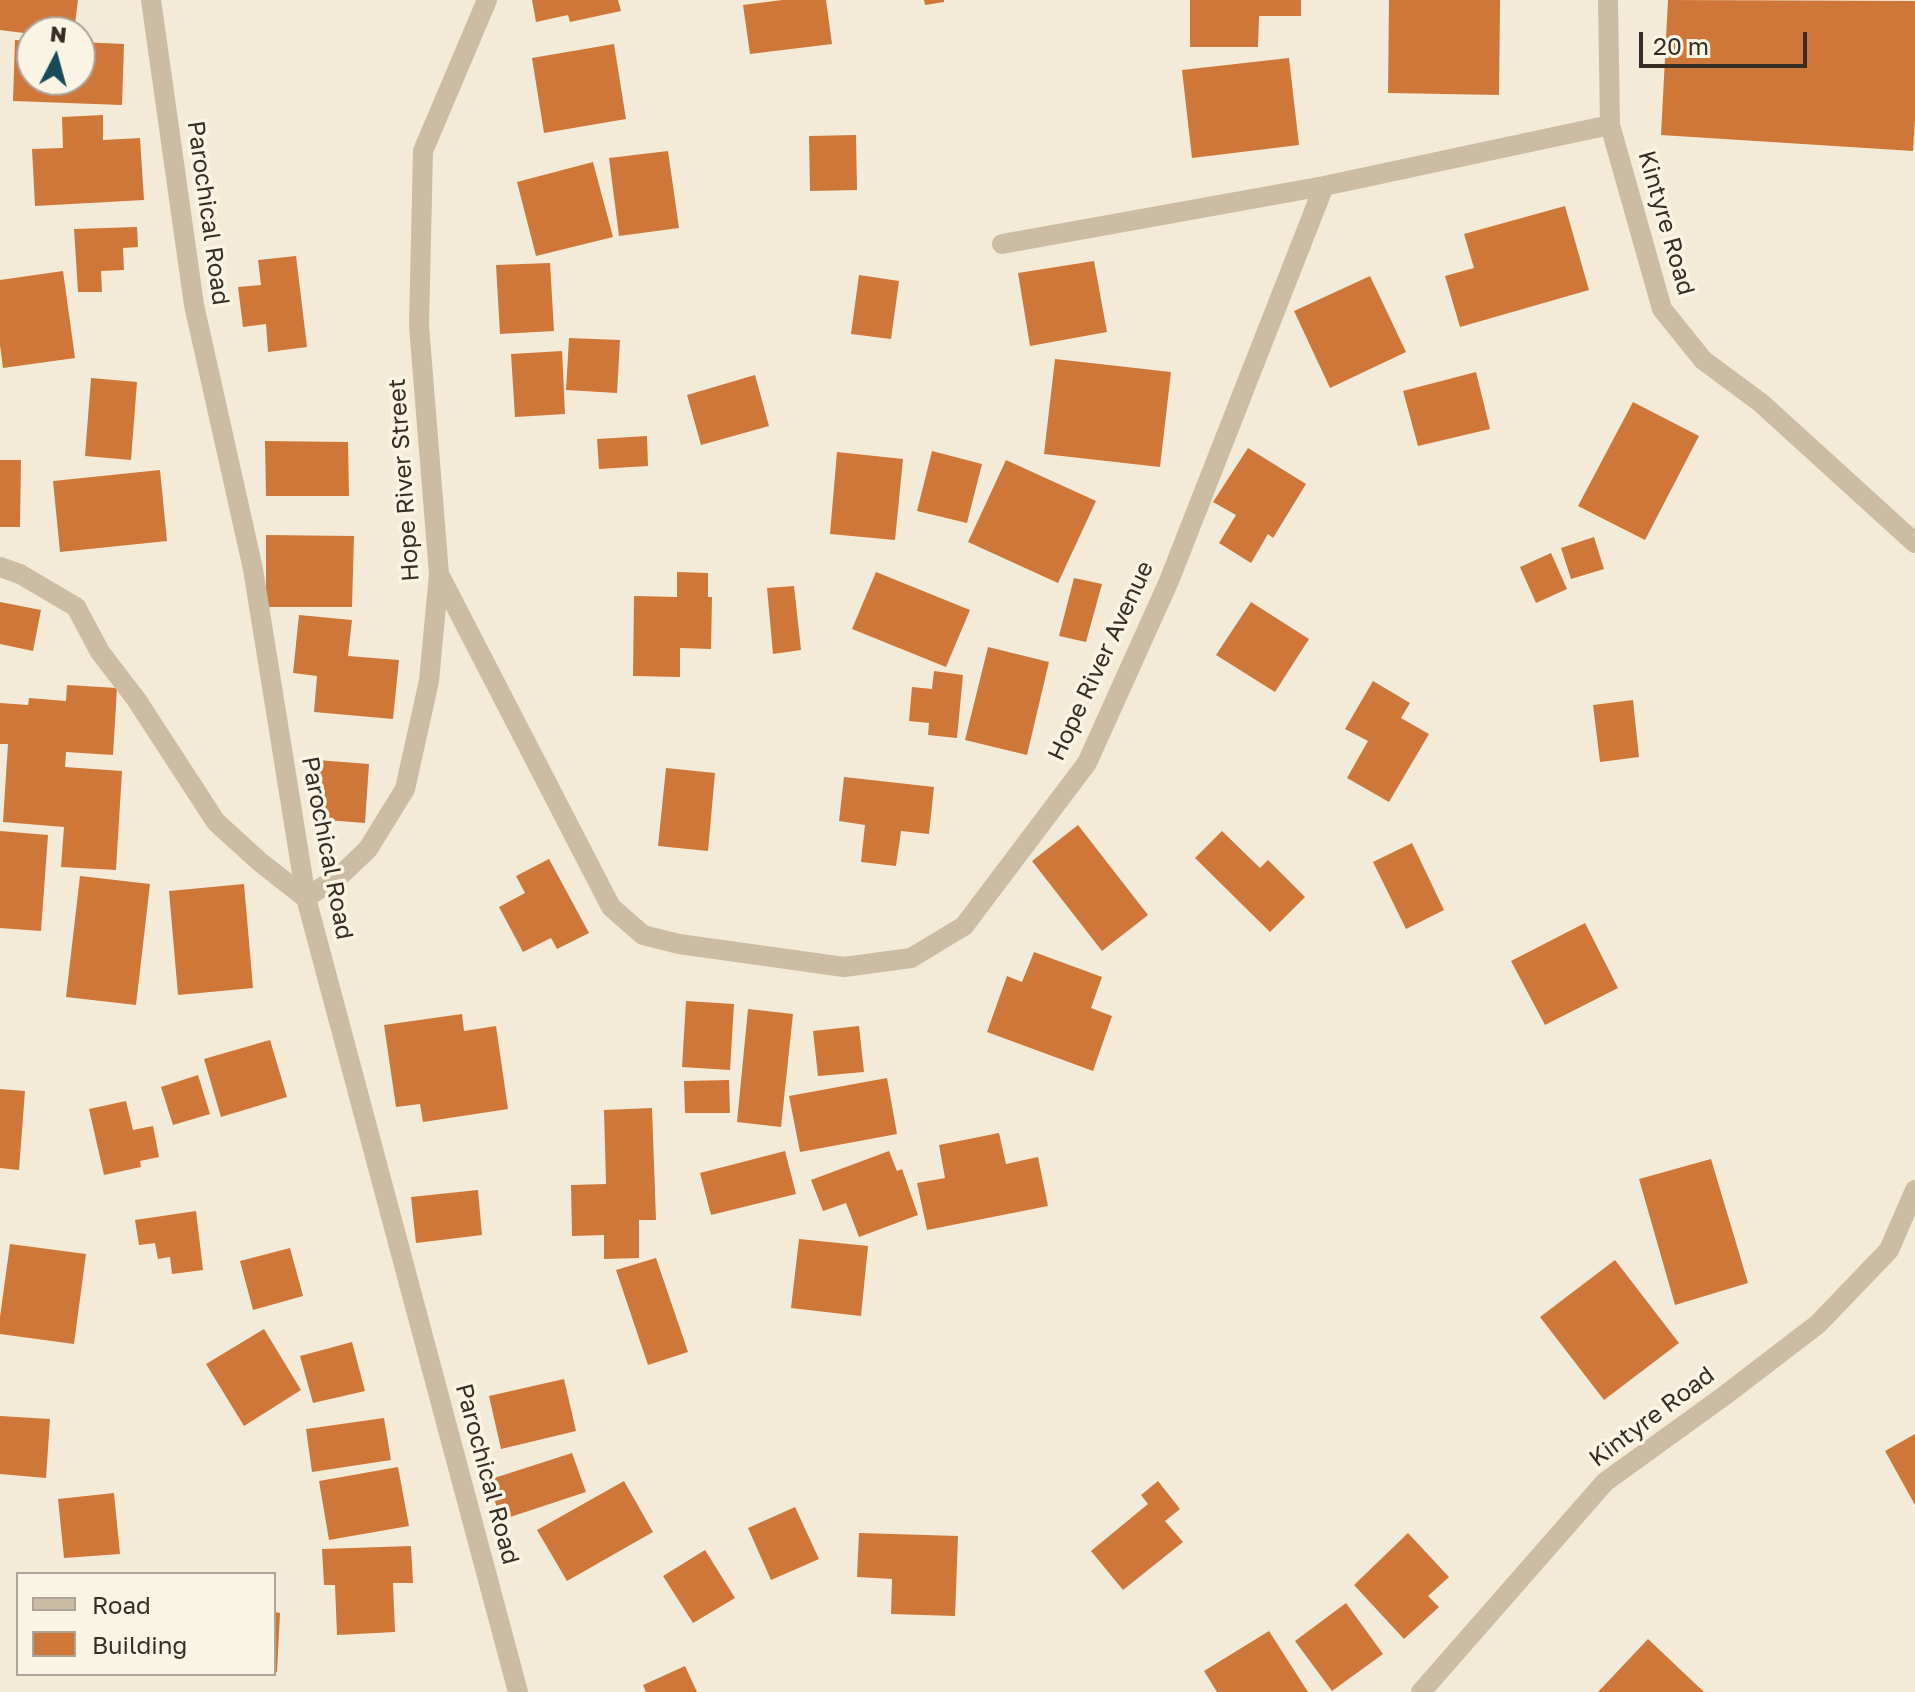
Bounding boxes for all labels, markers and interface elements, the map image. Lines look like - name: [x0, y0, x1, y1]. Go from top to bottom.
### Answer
- north arrow: [16, 16, 96, 96]
- scale bar: [1643, 16, 1811, 66]
- text: N: [49, 19, 68, 48]
- text: 20 m: [1653, 31, 1709, 60]
- street label: Parochical Road: [181, 119, 235, 307]
- street label: Kintyre Road: [1632, 147, 1700, 299]
- street label: Hope River Street: [383, 378, 425, 582]
- street label: Hope River Avenue: [1042, 557, 1160, 765]
- street label: Parochical Road: [295, 754, 359, 942]
- street label: Kintyre Road: [1584, 1361, 1720, 1473]
- street label: Parochical Road: [449, 1380, 525, 1568]
- legend: [16, 1572, 276, 1676]
- text: Road: [92, 1590, 151, 1619]
- text: Building: [92, 1630, 187, 1659]

